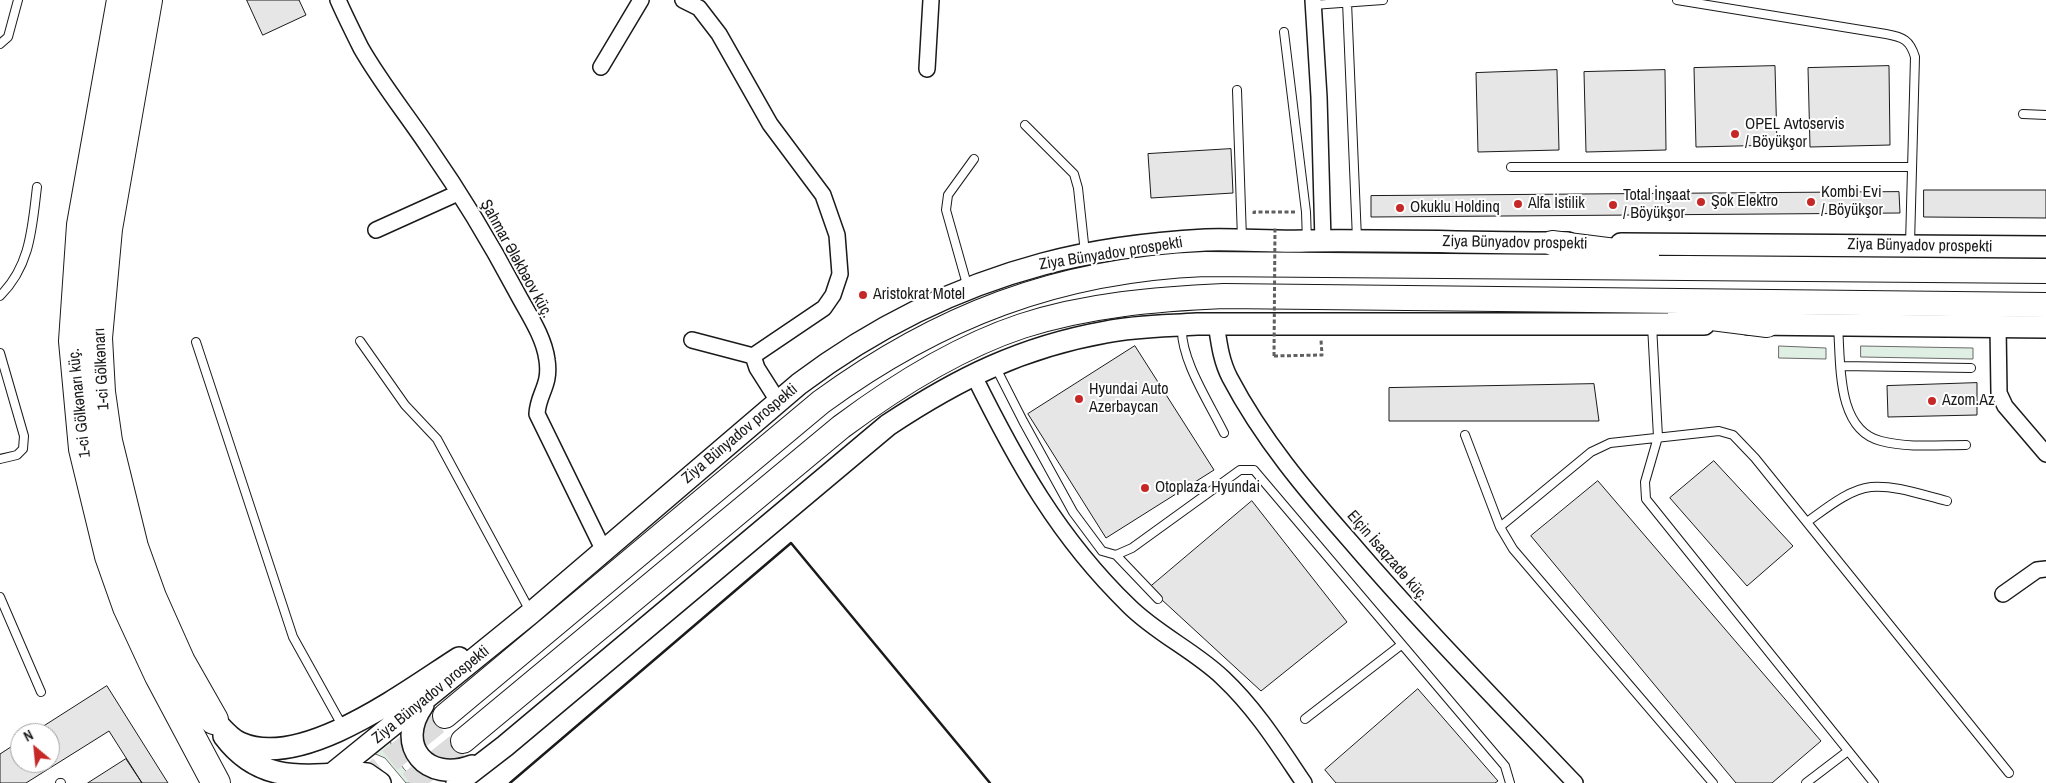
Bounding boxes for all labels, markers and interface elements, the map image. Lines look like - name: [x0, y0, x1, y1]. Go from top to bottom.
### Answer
- place label: OPEL Avtoservis / Böyükşor: [1745, 115, 1845, 153]
- marker: OPEL Avtoservis / Böyükşor: [1729, 128, 1741, 140]
- place label: Kombi Evi / Böyükşor: [1821, 183, 1883, 221]
- place label: Total İnşaat / Böyükşor: [1623, 186, 1690, 224]
- place label: Şok Elektro: [1711, 192, 1778, 212]
- place label: Alfa İstilik: [1528, 194, 1585, 214]
- marker: Şok Elektro: [1695, 196, 1707, 208]
- marker: Kombi Evi / Böyükşor: [1805, 196, 1817, 208]
- street label: Şahmar Ələkbəov küç.: [476, 197, 556, 321]
- place label: Okuklu Holdinq: [1410, 198, 1500, 218]
- marker: Alfa İstilik: [1512, 198, 1524, 210]
- marker: Total İnşaat / Böyükşor: [1607, 199, 1619, 211]
- marker: Okuklu Holdinq: [1394, 202, 1406, 214]
- street label: Ziya Bünyadov prospekti: [1442, 232, 1588, 254]
- street label: Ziya Bünyadov prospekti: [1038, 233, 1184, 275]
- street label: Ziya Bünyadov prospekti: [1847, 235, 1993, 257]
- place label: Aristokrat Motel: [873, 285, 965, 305]
- marker: Aristokrat Motel: [857, 289, 869, 301]
- street label: 1-ci Gölkənarı: [90, 327, 114, 411]
- street label: 1-ci Gölkənarı küç.: [65, 347, 95, 459]
- street label: Ziya Bünyadov prospekti: [678, 380, 802, 488]
- place label: Hyundai Auto Azerbaycan: [1089, 380, 1169, 418]
- place label: Azom.Az: [1942, 391, 1994, 411]
- marker: Hyundai Auto Azerbaycan: [1073, 393, 1085, 405]
- marker: Azom.Az: [1926, 395, 1938, 407]
- place label: Otoplaza Hyundai: [1155, 478, 1260, 498]
- marker: Otoplaza Hyundai: [1139, 482, 1151, 494]
- street label: Elçin İsaqzadə küç.: [1342, 507, 1432, 605]
- street label: Ziya Bünyadov prospekti: [369, 642, 493, 748]
- north arrow: [10, 723, 60, 773]
- text: N: [21, 726, 36, 746]

